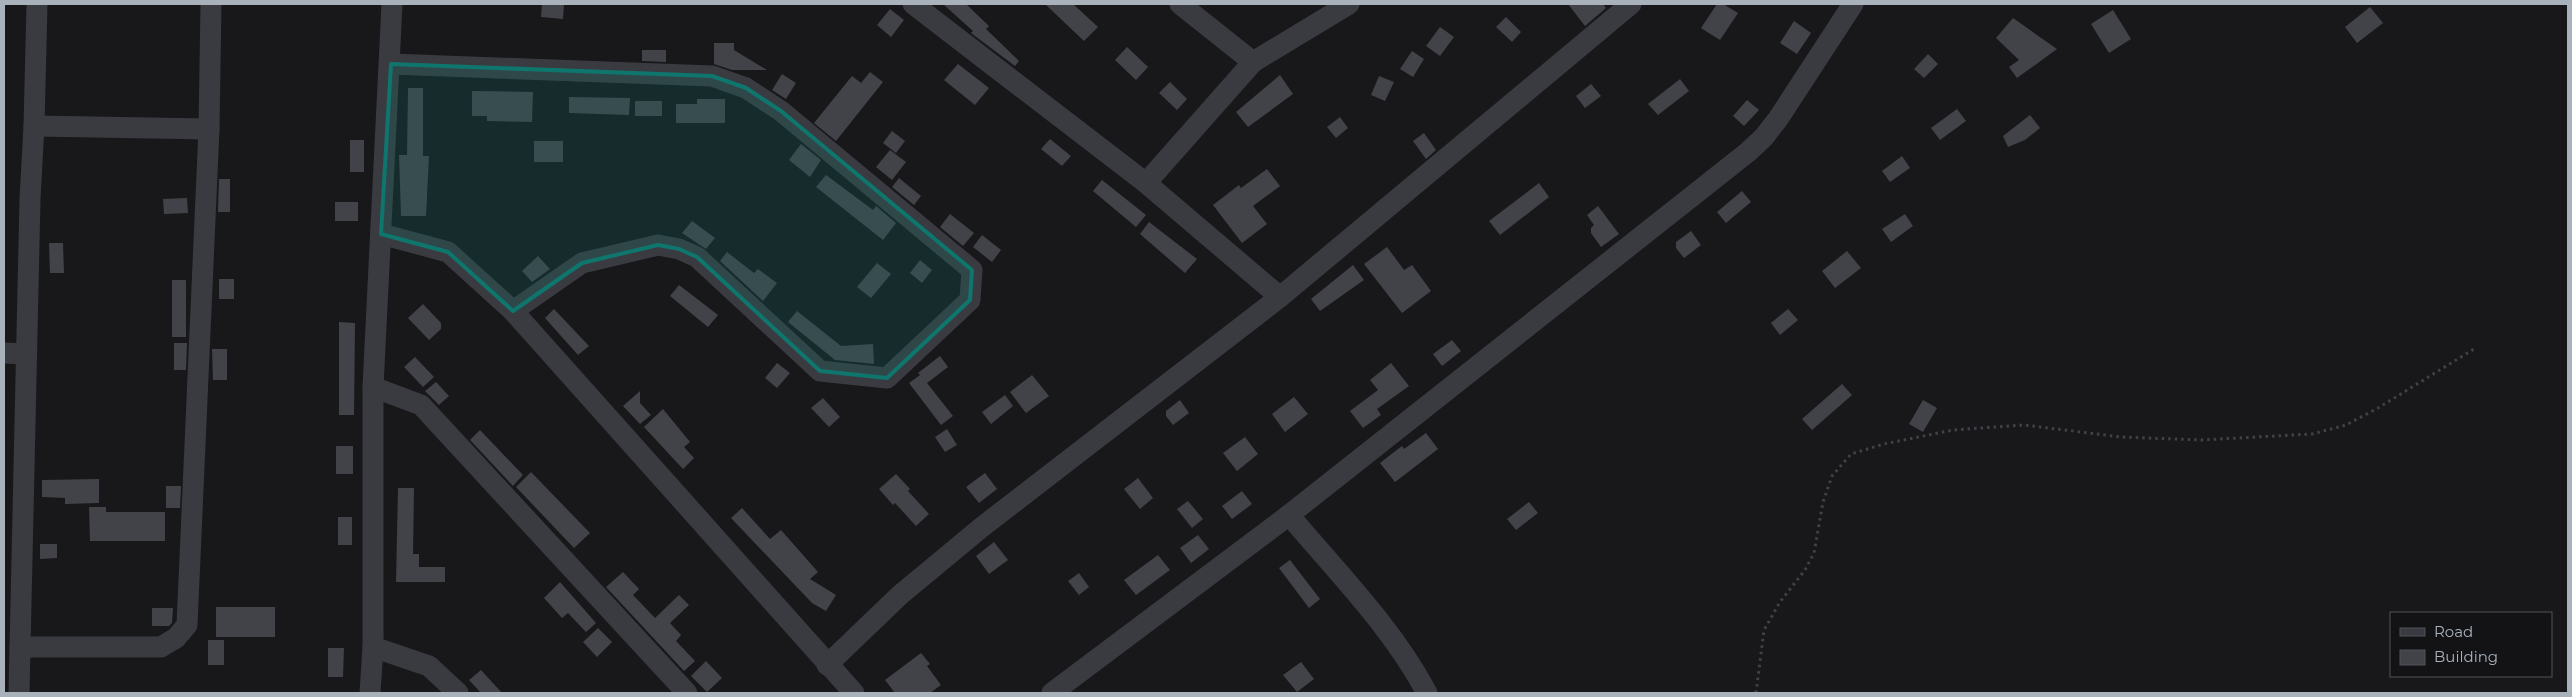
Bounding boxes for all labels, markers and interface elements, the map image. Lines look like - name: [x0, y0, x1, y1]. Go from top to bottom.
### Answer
- legend: [2390, 612, 2552, 677]
- text: Road: [2434, 622, 2473, 641]
- text: Building: [2434, 647, 2498, 666]

